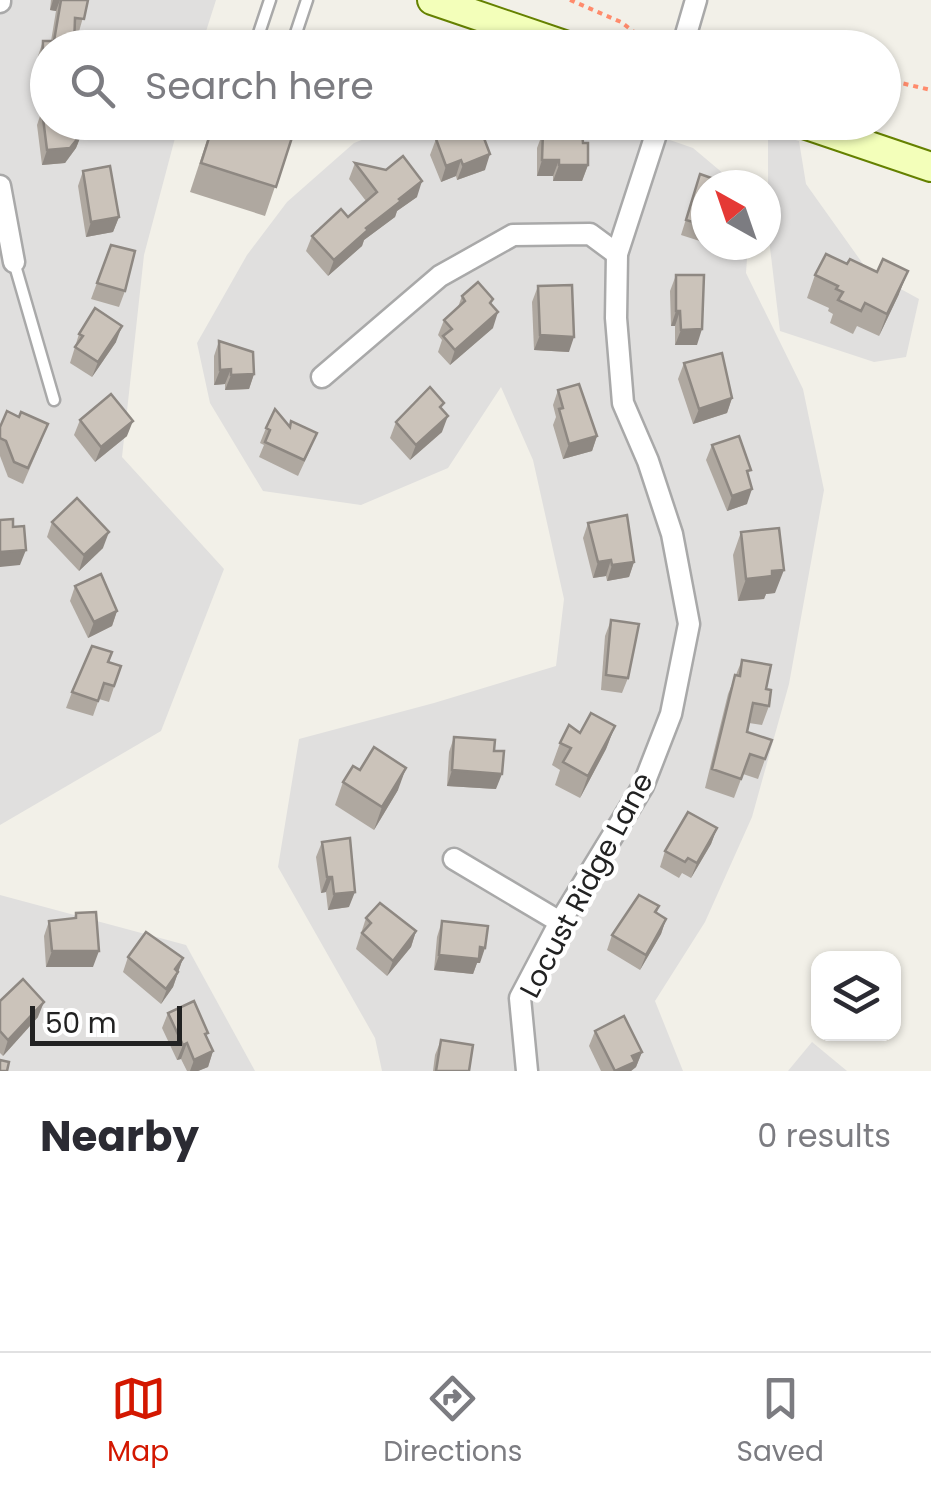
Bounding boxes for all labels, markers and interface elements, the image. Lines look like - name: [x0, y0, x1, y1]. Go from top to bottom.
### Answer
- search box: [30, 30, 901, 140]
- icon: search: [65, 58, 120, 113]
- text: Search here: [145, 59, 374, 112]
- north arrow: [691, 170, 781, 260]
- street label: Locust Ridge Lane: [511, 766, 662, 1005]
- map controls: [811, 951, 901, 1041]
- button: layers: [811, 951, 901, 1041]
- scale bar: [30, 1001, 182, 1046]
- text: 50 m: [45, 1004, 116, 1043]
- text: Nearby: [40, 1107, 199, 1166]
- text: 0 results: [757, 1113, 891, 1158]
- tab: Map: [107, 1371, 169, 1473]
- tab: Directions: [383, 1371, 522, 1473]
- tab: Saved: [737, 1371, 824, 1473]

